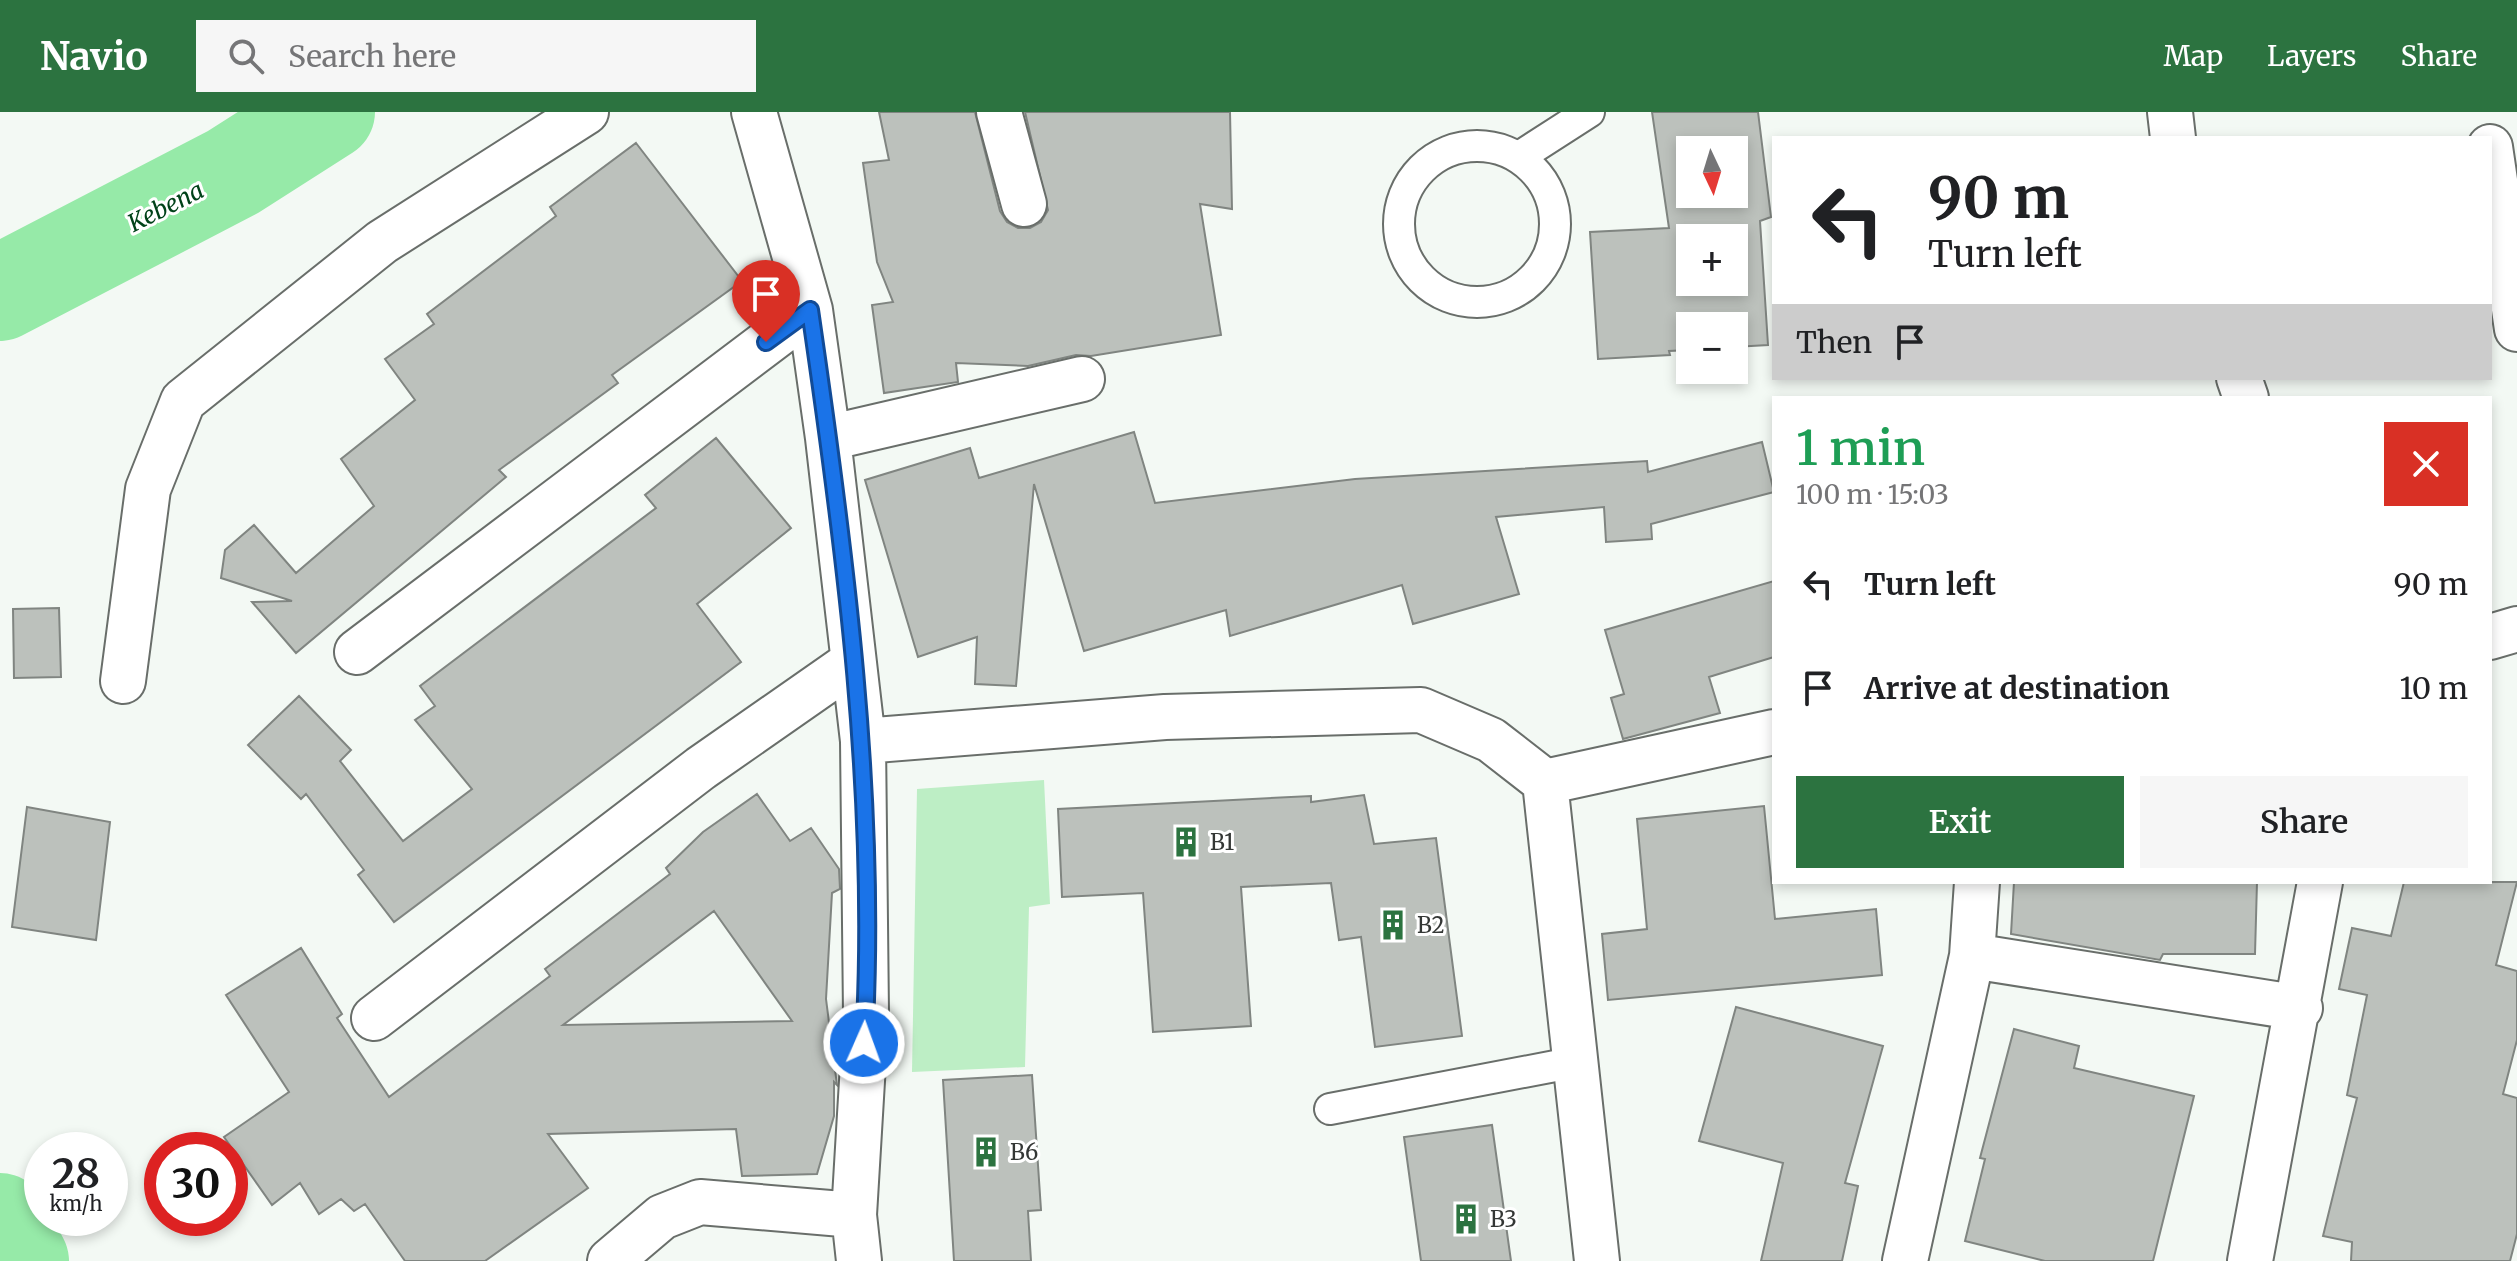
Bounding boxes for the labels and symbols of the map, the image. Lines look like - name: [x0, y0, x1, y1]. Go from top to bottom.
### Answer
- north arrow: [1676, 136, 1748, 208]
- water label: Kebena: [122, 174, 209, 239]
- pin: [732, 260, 800, 342]
- building icon: B1: [1169, 825, 1203, 859]
- place label: B1: [1210, 828, 1234, 856]
- building icon: B2: [1376, 908, 1410, 942]
- place label: B2: [1417, 911, 1445, 939]
- position arrow: [822, 1001, 906, 1085]
- speed limit sign: 30: [144, 1132, 248, 1236]
- building icon: B6: [969, 1135, 1003, 1169]
- place label: B6: [1010, 1138, 1038, 1166]
- building icon: B3: [1449, 1202, 1483, 1236]
- place label: B3: [1490, 1205, 1517, 1233]

